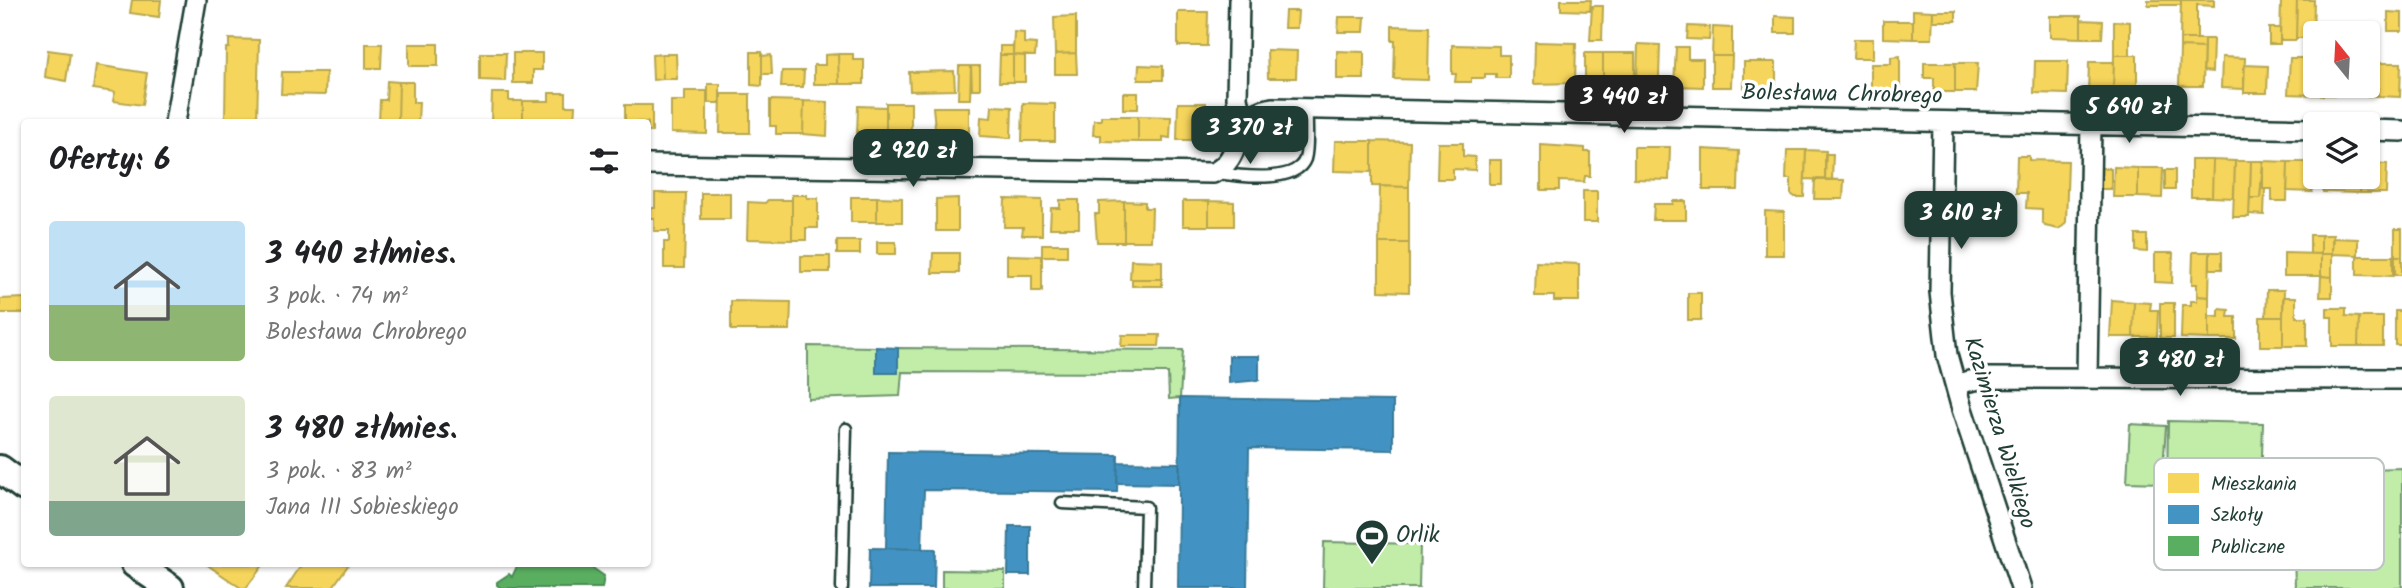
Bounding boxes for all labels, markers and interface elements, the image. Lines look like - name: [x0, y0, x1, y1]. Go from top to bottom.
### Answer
- north arrow: [2303, 21, 2380, 98]
- map controls: [2303, 21, 2380, 189]
- street label: Bolesława Chrobrego: [1741, 75, 1943, 115]
- pin: 3 440 zł: [1552, 76, 1696, 135]
- text: 3 440 zł: [1580, 80, 1668, 116]
- pin: 5 690 zł: [2057, 86, 2201, 145]
- text: 5 690 zł: [2086, 90, 2172, 126]
- pin: 3 370 zł: [1178, 106, 1322, 166]
- text: 3 370 zł: [1207, 111, 1293, 147]
- button: layers: [2303, 112, 2380, 189]
- pin: 2 920 zł: [841, 130, 985, 189]
- text: 2 920 zł: [869, 134, 957, 170]
- text: Oferty: 6: [49, 137, 170, 185]
- icon: filters: [585, 142, 623, 180]
- pin: 3 610 zł: [1889, 191, 2033, 251]
- text: 3 610 zł: [1920, 196, 2002, 232]
- text: 3 440 zł/mies.: [266, 231, 456, 279]
- icon: home: [105, 249, 189, 333]
- text: 3 pok. · 74 m²: [266, 279, 408, 315]
- text: Bolesława Chrobrego: [266, 315, 467, 351]
- street label: Kazimierza Wielkiego: [1953, 332, 2045, 534]
- pin: 3 480 zł: [2108, 338, 2252, 398]
- text: 3 480 zł: [2136, 343, 2224, 379]
- text: 3 480 zł/mies.: [266, 406, 457, 454]
- icon: home: [105, 424, 189, 508]
- text: 3 pok. · 83 m²: [266, 454, 412, 490]
- legend: [2154, 458, 2384, 570]
- text: Mieszkania: [2211, 470, 2297, 500]
- text: Jana III Sobieskiego: [266, 490, 459, 526]
- text: Szkoły: [2211, 501, 2264, 531]
- sports icon: Orlik: [1353, 517, 1391, 566]
- place label: Orlik: [1396, 518, 1440, 554]
- text: Publiczne: [2211, 533, 2286, 563]

